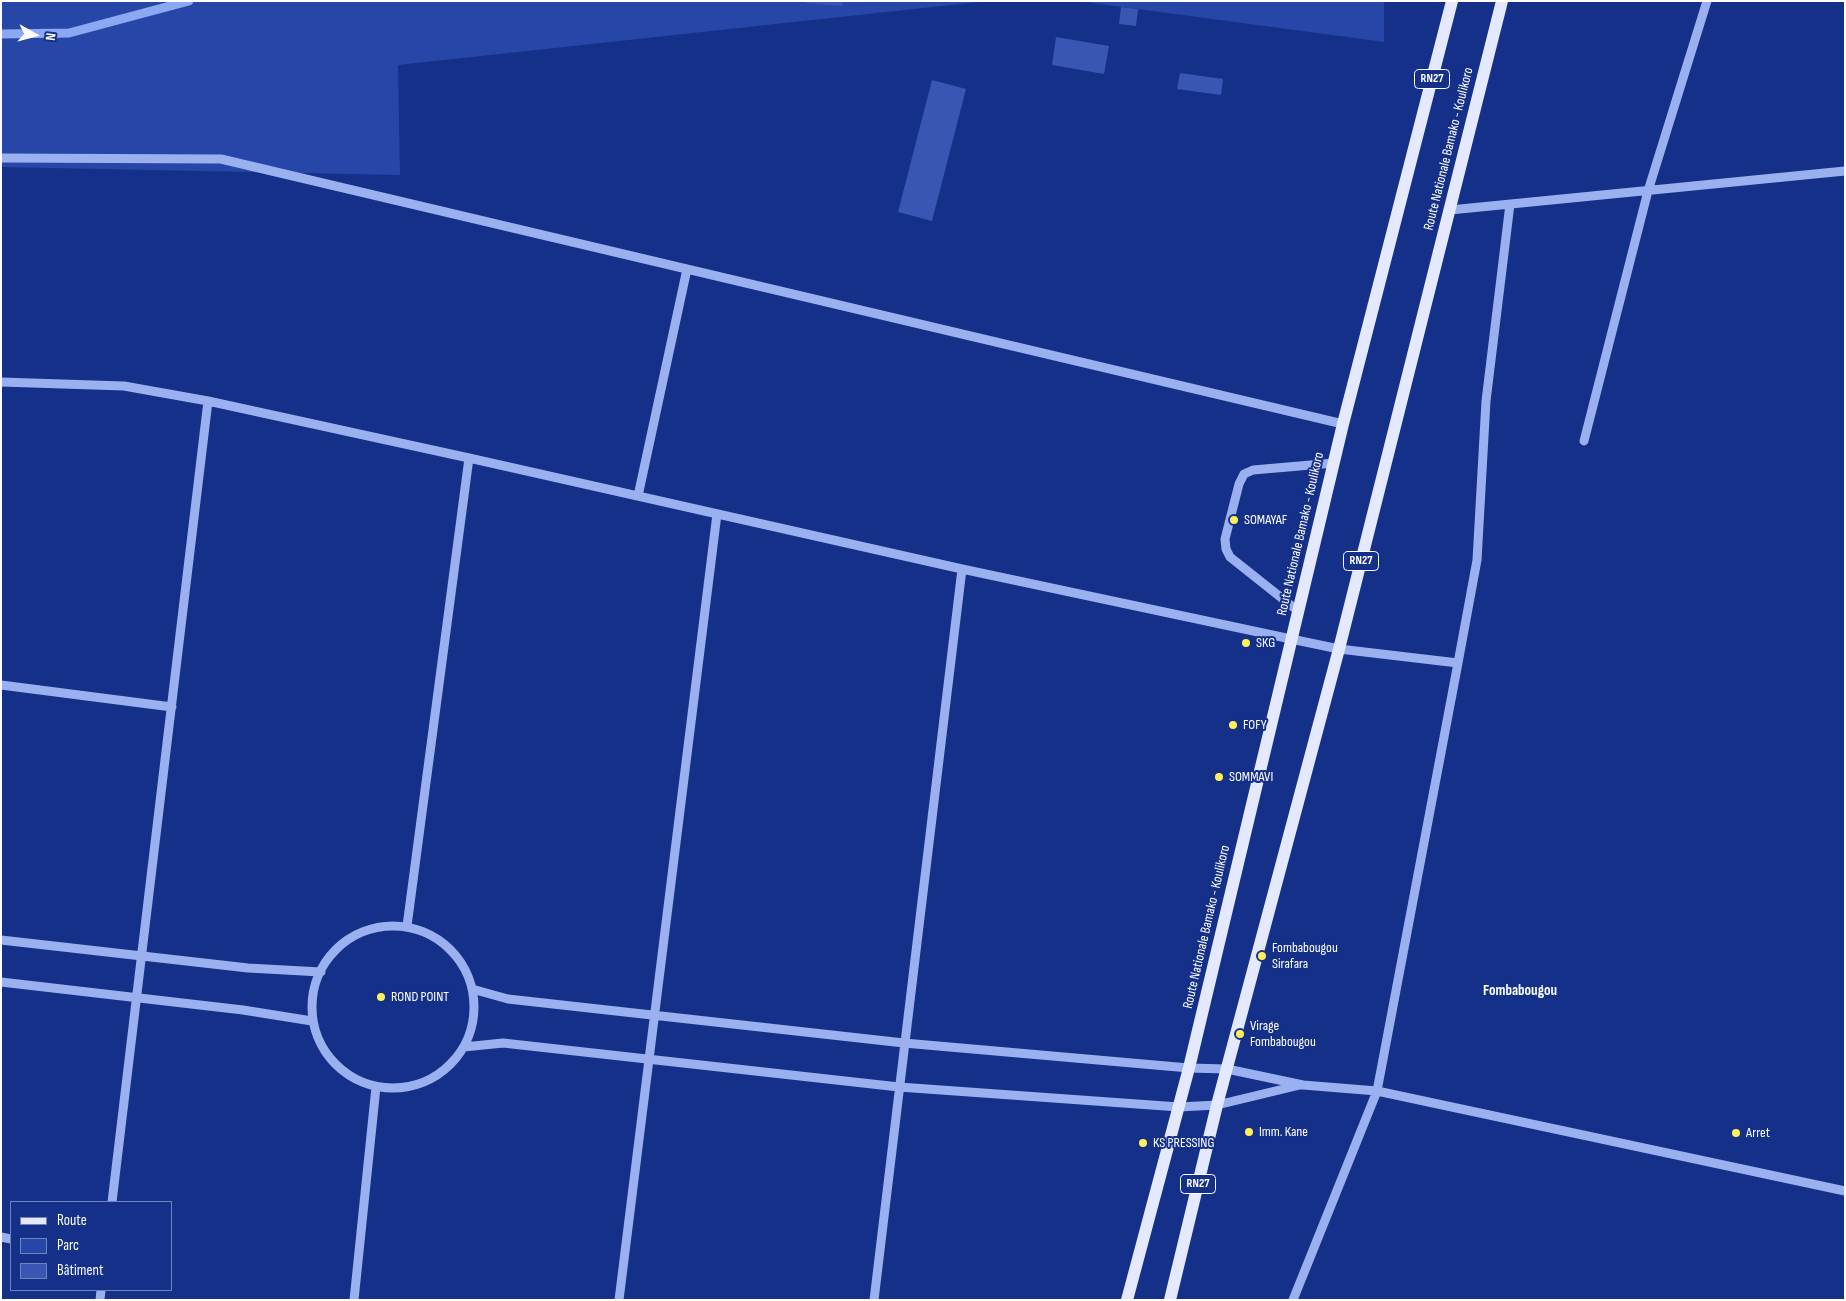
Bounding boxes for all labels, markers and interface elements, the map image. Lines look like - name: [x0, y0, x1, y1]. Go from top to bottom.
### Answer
- north arrow: [10, 10, 60, 60]
- text: N: [41, 32, 59, 42]
- street label: Route Nationale Bamako - Koulikoro: [1421, 66, 1477, 232]
- road number: RN27: [1414, 70, 1450, 88]
- street label: Route Nationale Bamako - Koulikoro: [1274, 451, 1328, 617]
- place label: SOMAYAF: [1244, 512, 1287, 528]
- marker: SOMAYAF: [1228, 514, 1240, 526]
- road number: RN27: [1344, 552, 1378, 570]
- place label: SKG: [1256, 635, 1275, 651]
- marker: SKG: [1240, 637, 1252, 649]
- place label: FOFY: [1243, 717, 1267, 733]
- marker: FOFY: [1227, 719, 1239, 731]
- place label: SOMMAVI: [1229, 769, 1273, 785]
- marker: SOMMAVI: [1213, 771, 1225, 783]
- street label: Route Nationale Bamako - Koulikoro: [1180, 844, 1234, 1010]
- place label: Fombabougou Sirafara: [1272, 940, 1338, 972]
- marker: Fombabougou Sirafara: [1256, 950, 1268, 962]
- district label: Fombabougou: [1483, 982, 1557, 1000]
- place label: ROND POINT: [391, 989, 449, 1005]
- marker: ROND POINT: [375, 991, 387, 1003]
- place label: Virage Fombabougou: [1250, 1018, 1316, 1050]
- marker: Virage Fombabougou: [1234, 1028, 1246, 1040]
- place label: Imm. Kane: [1259, 1124, 1308, 1140]
- place label: Arret: [1746, 1125, 1770, 1141]
- marker: Imm. Kane: [1243, 1126, 1255, 1138]
- marker: Arret: [1730, 1127, 1742, 1139]
- place label: KS PRESSING: [1153, 1135, 1214, 1151]
- marker: KS PRESSING: [1137, 1137, 1149, 1149]
- road number: RN27: [1180, 1174, 1216, 1194]
- legend: [10, 1201, 172, 1291]
- text: Route: [57, 1211, 87, 1230]
- text: Parc: [57, 1236, 79, 1255]
- text: Bâtiment: [57, 1261, 104, 1280]

